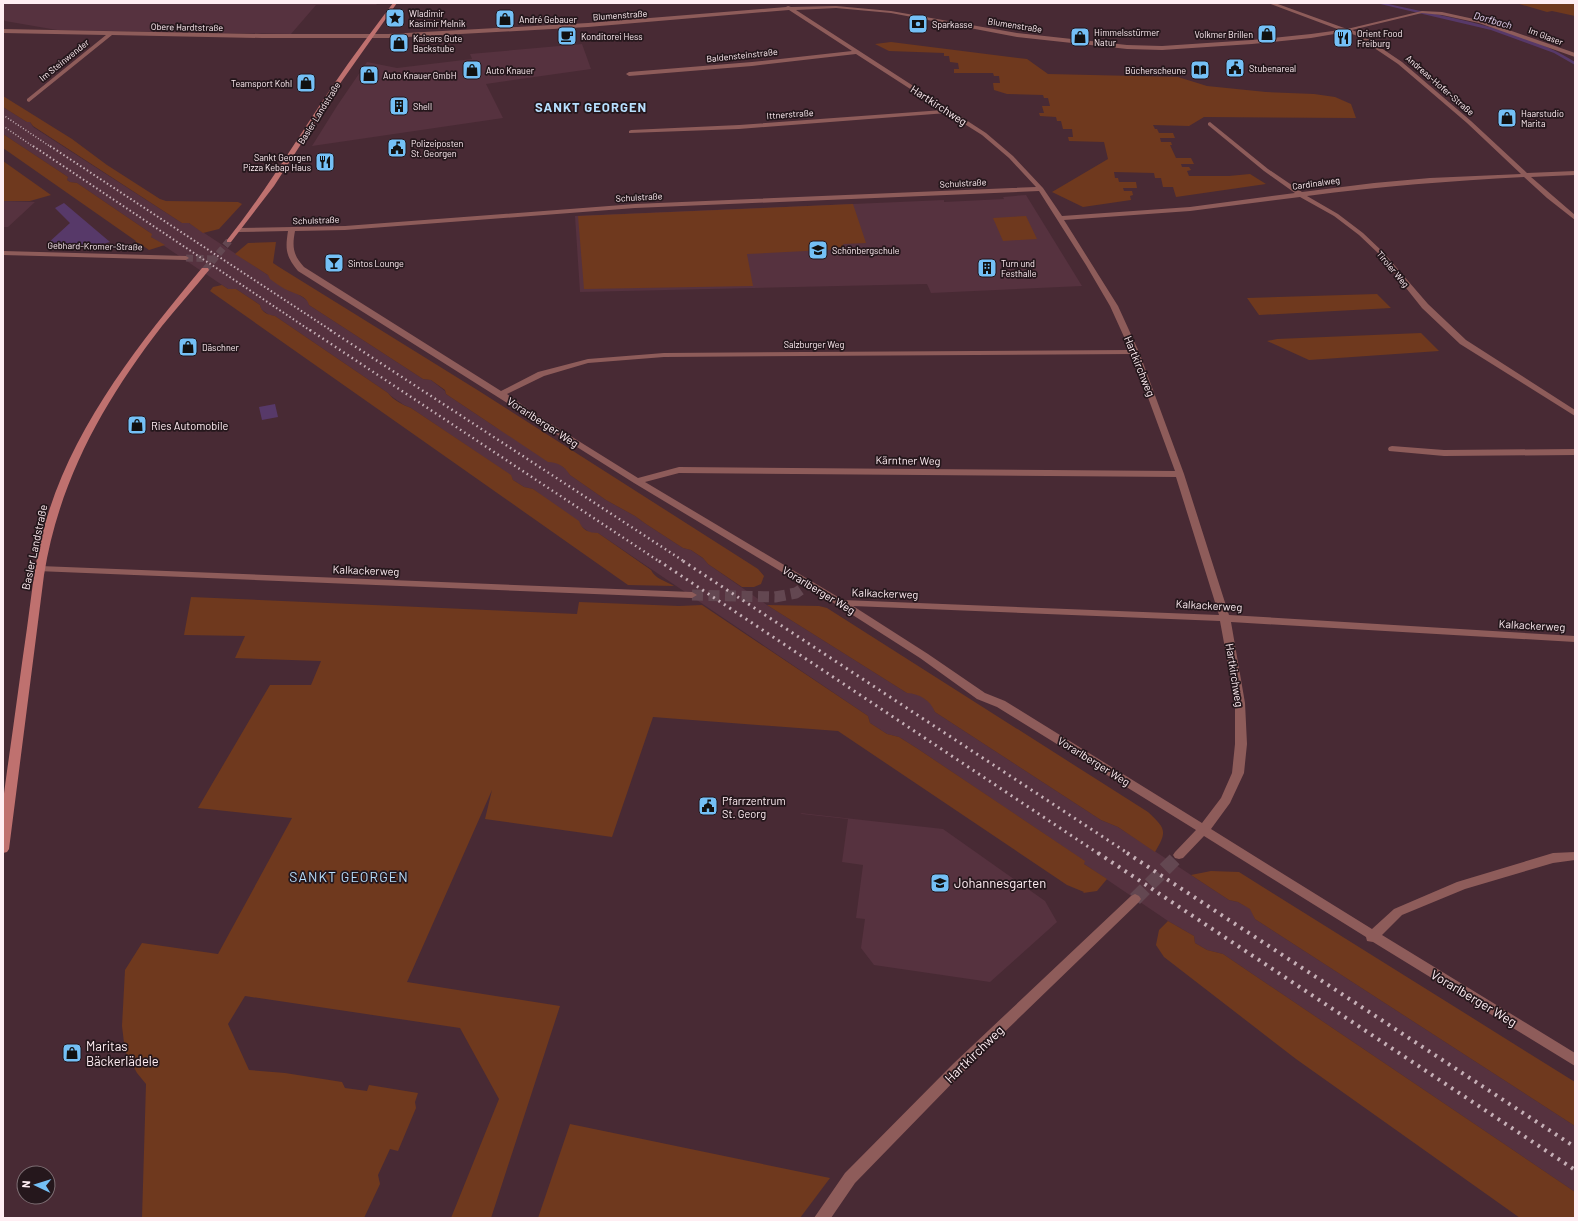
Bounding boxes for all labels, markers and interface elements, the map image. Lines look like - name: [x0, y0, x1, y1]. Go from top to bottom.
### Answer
- place icon: Wladimir Kasimir Melnik: [384, 7, 406, 29]
- place label: Wladimir Kasimir Melnik: [409, 8, 466, 29]
- shop icon: André Gebauer: [494, 8, 516, 30]
- street label: Blumenstraße: [592, 8, 648, 22]
- water label: Dorfbach: [1472, 9, 1514, 31]
- bank icon: Sparkasse: [907, 13, 929, 35]
- place label: André Gebauer: [519, 14, 577, 25]
- street label: Blumenstraße: [987, 15, 1043, 35]
- place label: Sparkasse: [932, 19, 973, 30]
- street label: Obere Hardtstraße: [151, 21, 223, 33]
- shop icon: Volkmer Brillen: [1256, 23, 1278, 45]
- street label: Im Glaser: [1527, 24, 1566, 48]
- cafe icon: Konditorei Hess: [556, 25, 578, 47]
- shop icon: Himmelsstürmer Natur: [1069, 26, 1091, 48]
- place label: Himmelsstürmer Natur: [1094, 27, 1160, 48]
- restaurant icon: Orient Food Freiburg: [1332, 27, 1354, 49]
- place label: Orient Food Freiburg: [1357, 28, 1402, 49]
- place label: Volkmer Brillen: [1194, 29, 1253, 40]
- place label: Konditorei Hess: [581, 31, 643, 42]
- shop icon: Kaisers Gute Backstube: [388, 32, 410, 54]
- place label: Kaisers Gute Backstube: [413, 33, 462, 54]
- street label: Im Steinwender: [37, 36, 92, 83]
- street label: Baldensteinstraße: [706, 46, 778, 64]
- street label: Andreas-Hofer-Straße: [1404, 52, 1477, 118]
- public building icon: Stubenareal: [1224, 57, 1246, 79]
- shop icon: Auto Knauer: [461, 59, 483, 81]
- library icon: Bücherscheune: [1189, 59, 1211, 81]
- place label: Stubenareal: [1249, 63, 1296, 74]
- shop icon: Auto Knauer GmbH: [358, 64, 380, 86]
- place label: Auto Knauer: [486, 65, 535, 76]
- place label: Bücherscheune: [1125, 65, 1186, 76]
- place label: Auto Knauer GmbH: [383, 70, 457, 81]
- shop icon: Teamsport Kohl: [295, 72, 317, 94]
- place label: Teamsport Kohl: [231, 78, 292, 89]
- street label: Basler Landstraße: [295, 80, 343, 146]
- street label: Hartkirchweg: [908, 82, 970, 128]
- building icon: Shell: [388, 95, 410, 117]
- district label: SANKT GEORGEN: [535, 99, 647, 115]
- place label: Shell: [413, 101, 432, 112]
- street label: Ittnerstraße: [766, 107, 814, 121]
- shop icon: Haarstudio Marita: [1496, 107, 1518, 129]
- place label: Haarstudio Marita: [1521, 108, 1564, 129]
- public building icon: Polizeiposten St. Georgen: [386, 137, 408, 159]
- place label: Polizeiposten St. Georgen: [411, 138, 464, 159]
- restaurant icon: Sankt Georgen Pizza Kebap Haus: [314, 151, 336, 173]
- place label: Sankt Georgen Pizza Kebap Haus: [243, 152, 311, 173]
- street label: Cardinalweg: [1292, 174, 1341, 192]
- street label: Schulstraße: [939, 176, 987, 190]
- street label: Schulstraße: [615, 190, 663, 204]
- street label: Schulstraße: [292, 214, 340, 226]
- school or university icon: Schönbergschule: [807, 239, 829, 261]
- street label: Gebhard-Kromer-Straße: [47, 240, 143, 252]
- place label: Schönbergschule: [832, 245, 900, 256]
- street label: Tiroler Weg: [1374, 248, 1412, 290]
- bar icon: Sintos Lounge: [323, 252, 345, 274]
- building icon: Turn und Festhalle: [976, 257, 998, 279]
- place label: Sintos Lounge: [348, 258, 404, 269]
- place label: Turn und Festhalle: [1001, 258, 1037, 279]
- street label: Hartkirchweg: [1122, 334, 1158, 398]
- shop icon: Däschner: [177, 336, 199, 358]
- street label: Salzburger Weg: [784, 339, 844, 350]
- place label: Däschner: [202, 342, 240, 353]
- street label: Vorarlberger Weg: [505, 394, 581, 450]
- shop icon: Ries Automobile: [126, 414, 148, 436]
- place label: Ries Automobile: [151, 419, 229, 432]
- street label: Kärntner Weg: [875, 453, 941, 467]
- street label: Basler Landstraße: [19, 503, 49, 591]
- street label: Kalkackerweg: [332, 562, 400, 578]
- street label: Vorarlberger Weg: [780, 563, 858, 617]
- street label: Kalkackerweg: [851, 585, 919, 601]
- street label: Kalkackerweg: [1175, 597, 1243, 613]
- street label: Kalkackerweg: [1498, 617, 1566, 633]
- street label: Hartkirchweg: [1224, 642, 1246, 708]
- street label: Vorarlberger Weg: [1056, 734, 1133, 788]
- place label: Pfarrzentrum St. Georg: [722, 794, 786, 820]
- public building icon: Pfarrzentrum St. Georg: [697, 795, 719, 817]
- district label: SANKT GEORGEN: [289, 868, 409, 885]
- school or university icon: Johannesgarten: [929, 872, 951, 894]
- place label: Johannesgarten: [954, 875, 1046, 891]
- street label: Vorarlberger Weg: [1428, 966, 1520, 1030]
- street label: Hartkirchweg: [941, 1022, 1007, 1086]
- place label: Maritas Bäckerlädele: [86, 1038, 159, 1069]
- shop icon: Maritas Bäckerlädele: [61, 1042, 83, 1064]
- north arrow: [16, 1165, 56, 1205]
- text: N: [19, 1180, 32, 1188]

